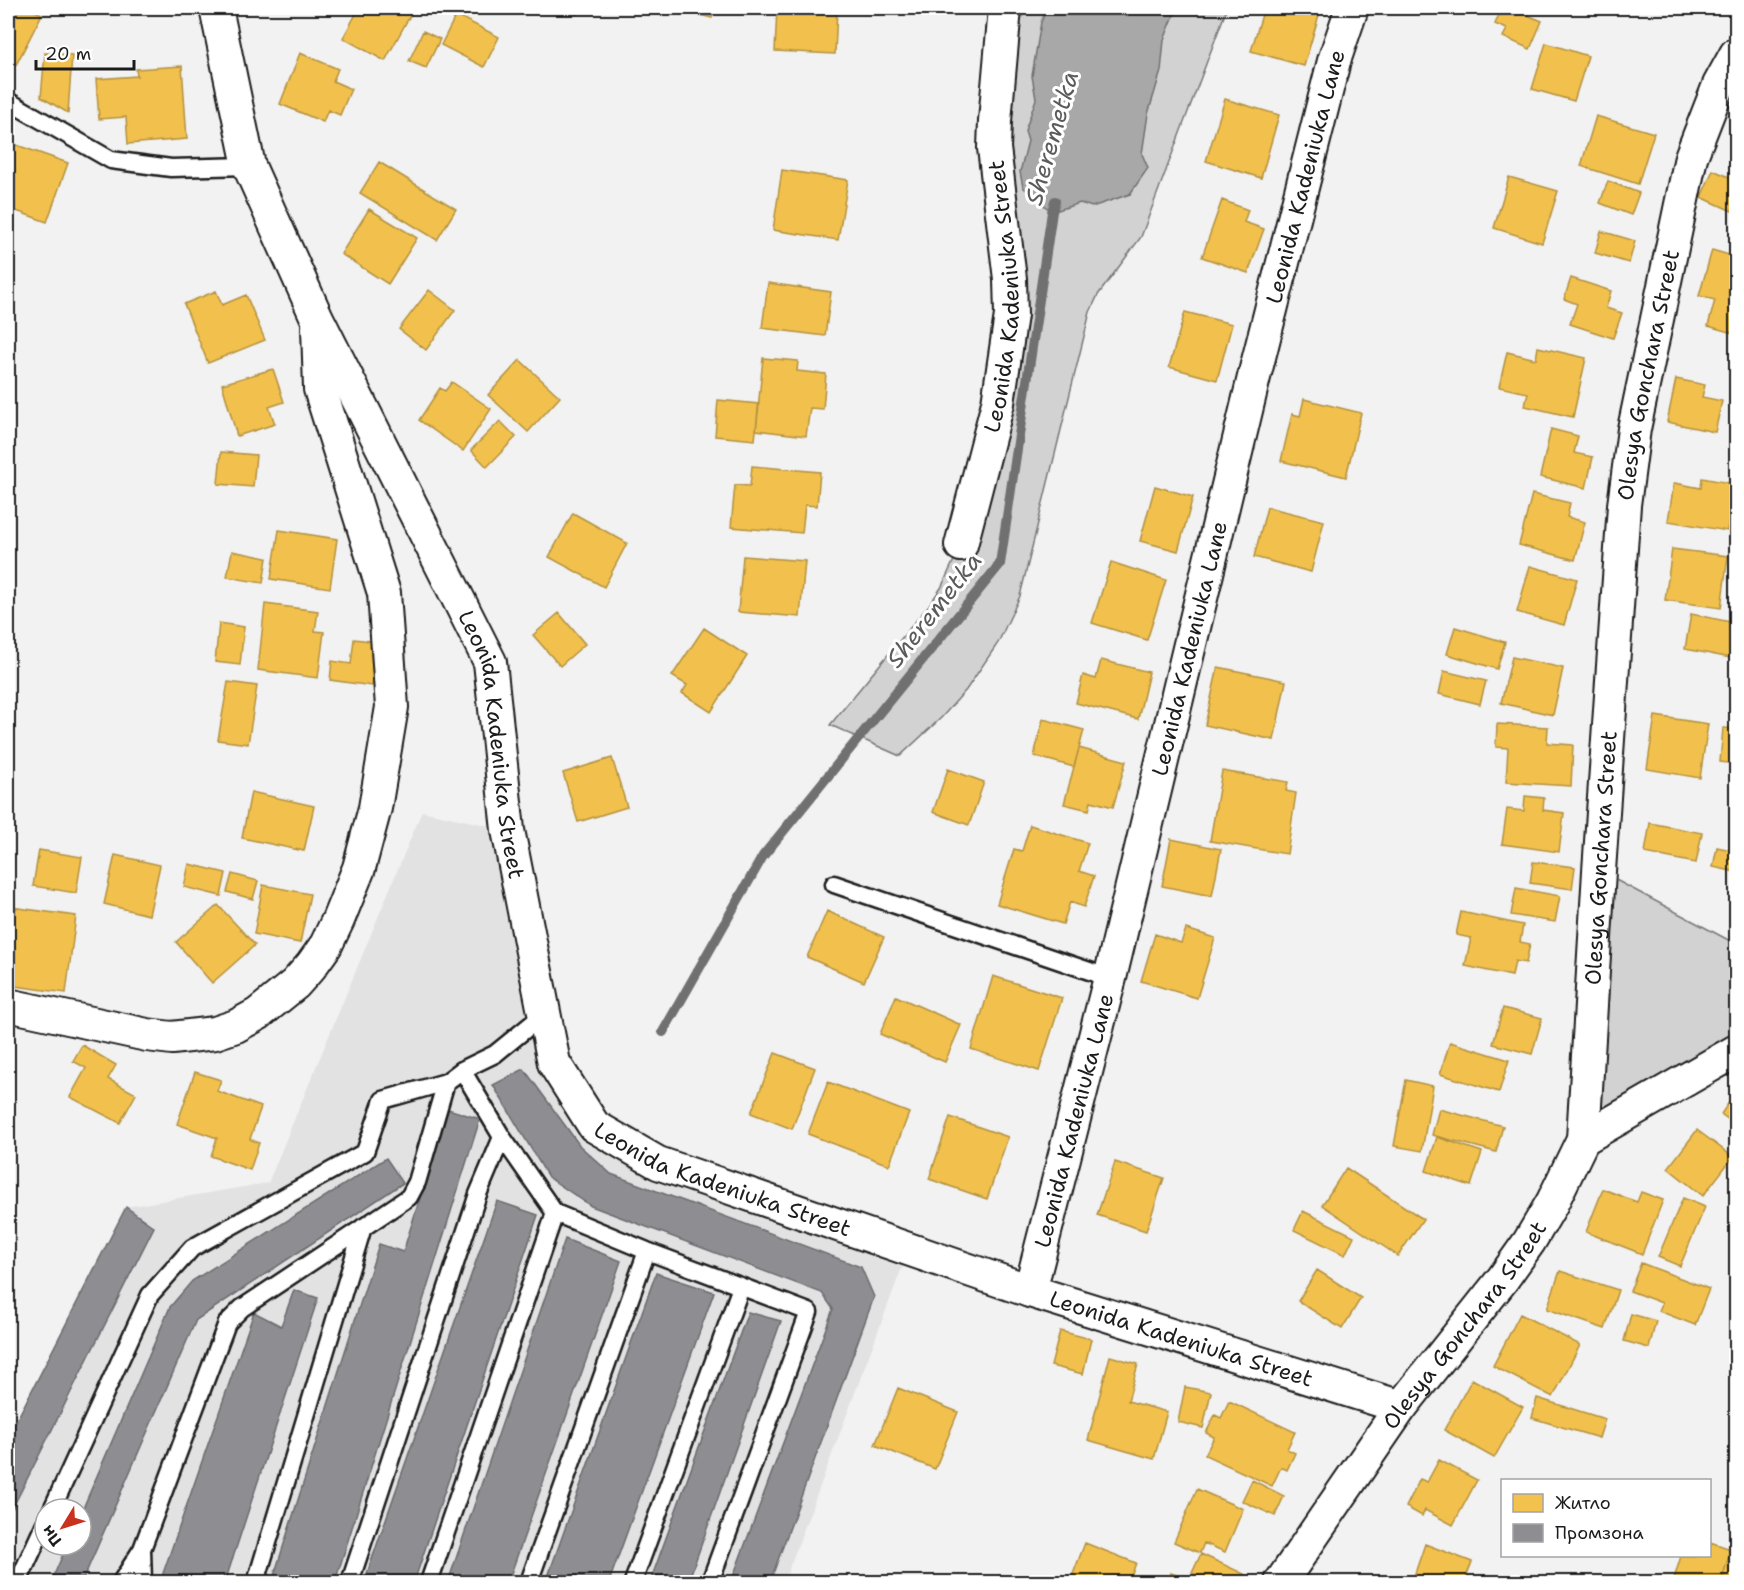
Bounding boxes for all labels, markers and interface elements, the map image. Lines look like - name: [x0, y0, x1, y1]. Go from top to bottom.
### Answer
- scale bar: [36, 33, 134, 71]
- text: 20 m: [45, 42, 91, 66]
- street label: Leonida Kadeniuka Lane: [1259, 46, 1352, 307]
- water label: Sheremetka: [1018, 67, 1086, 209]
- street label: Leonida Kadeniuka Street: [977, 159, 1026, 436]
- street label: Olesya Gonchara Street: [1611, 247, 1686, 502]
- street label: Leonida Kadeniuka Lane: [1145, 518, 1234, 779]
- water label: Sheremetka: [879, 546, 989, 674]
- street label: Leonida Kadeniuka Street: [451, 605, 531, 881]
- street label: Olesya Gonchara Street: [1578, 730, 1624, 986]
- street label: Leonida Kadeniuka Lane: [1028, 991, 1120, 1251]
- street label: Leonida Kadeniuka Street: [589, 1115, 855, 1243]
- street label: Olesya Gonchara Street: [1376, 1216, 1553, 1435]
- street label: Leonida Kadeniuka Street: [1046, 1284, 1317, 1394]
- legend: [1501, 1479, 1711, 1557]
- text: Житло: [1555, 1491, 1611, 1515]
- north arrow: [33, 1497, 93, 1557]
- text: Пн: [37, 1521, 66, 1551]
- text: Промзона: [1555, 1521, 1644, 1545]

